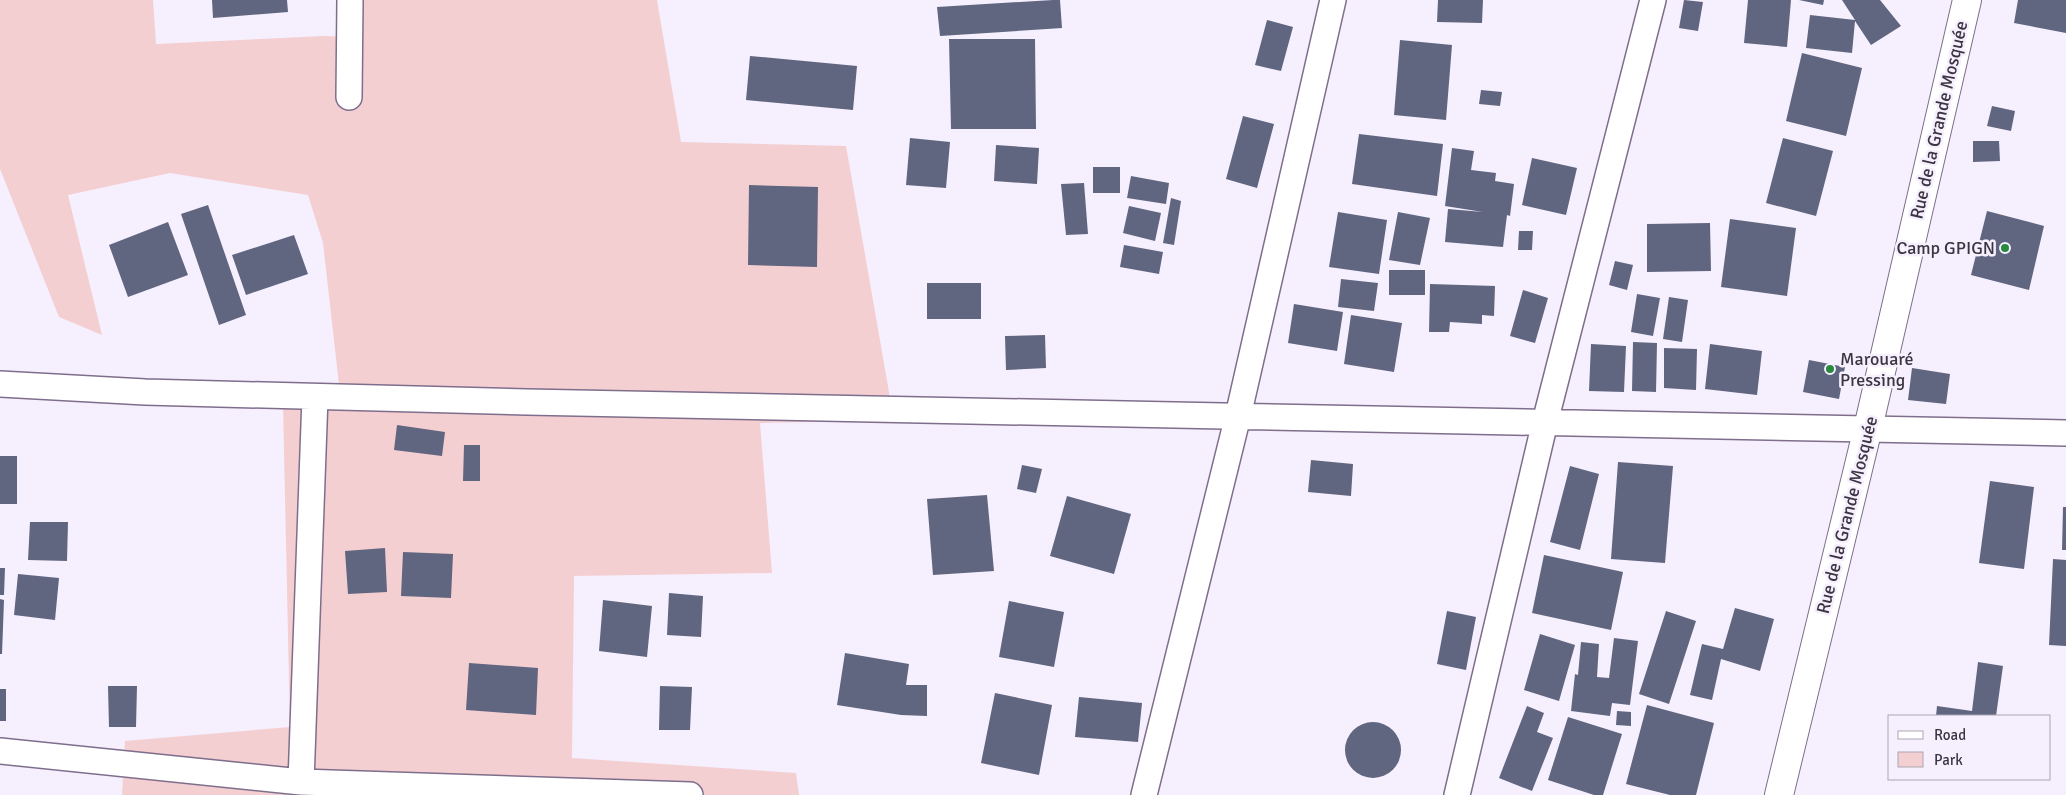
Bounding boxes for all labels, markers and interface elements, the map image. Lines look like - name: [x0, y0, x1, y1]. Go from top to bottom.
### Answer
- street label: Rue de la Grande Mosquée: [1905, 19, 1973, 221]
- place label: Camp GPIGN: [1896, 237, 1995, 259]
- marker: Camp GPIGN: [1999, 242, 2011, 254]
- place label: Marouaré Pressing: [1840, 348, 1914, 391]
- marker: Marouaré Pressing: [1824, 363, 1836, 375]
- street label: Rue de la Grande Mosquée: [1812, 414, 1882, 616]
- legend: [1888, 715, 2051, 780]
- text: Road: [1934, 726, 1966, 744]
- text: Park: [1934, 751, 1963, 769]

